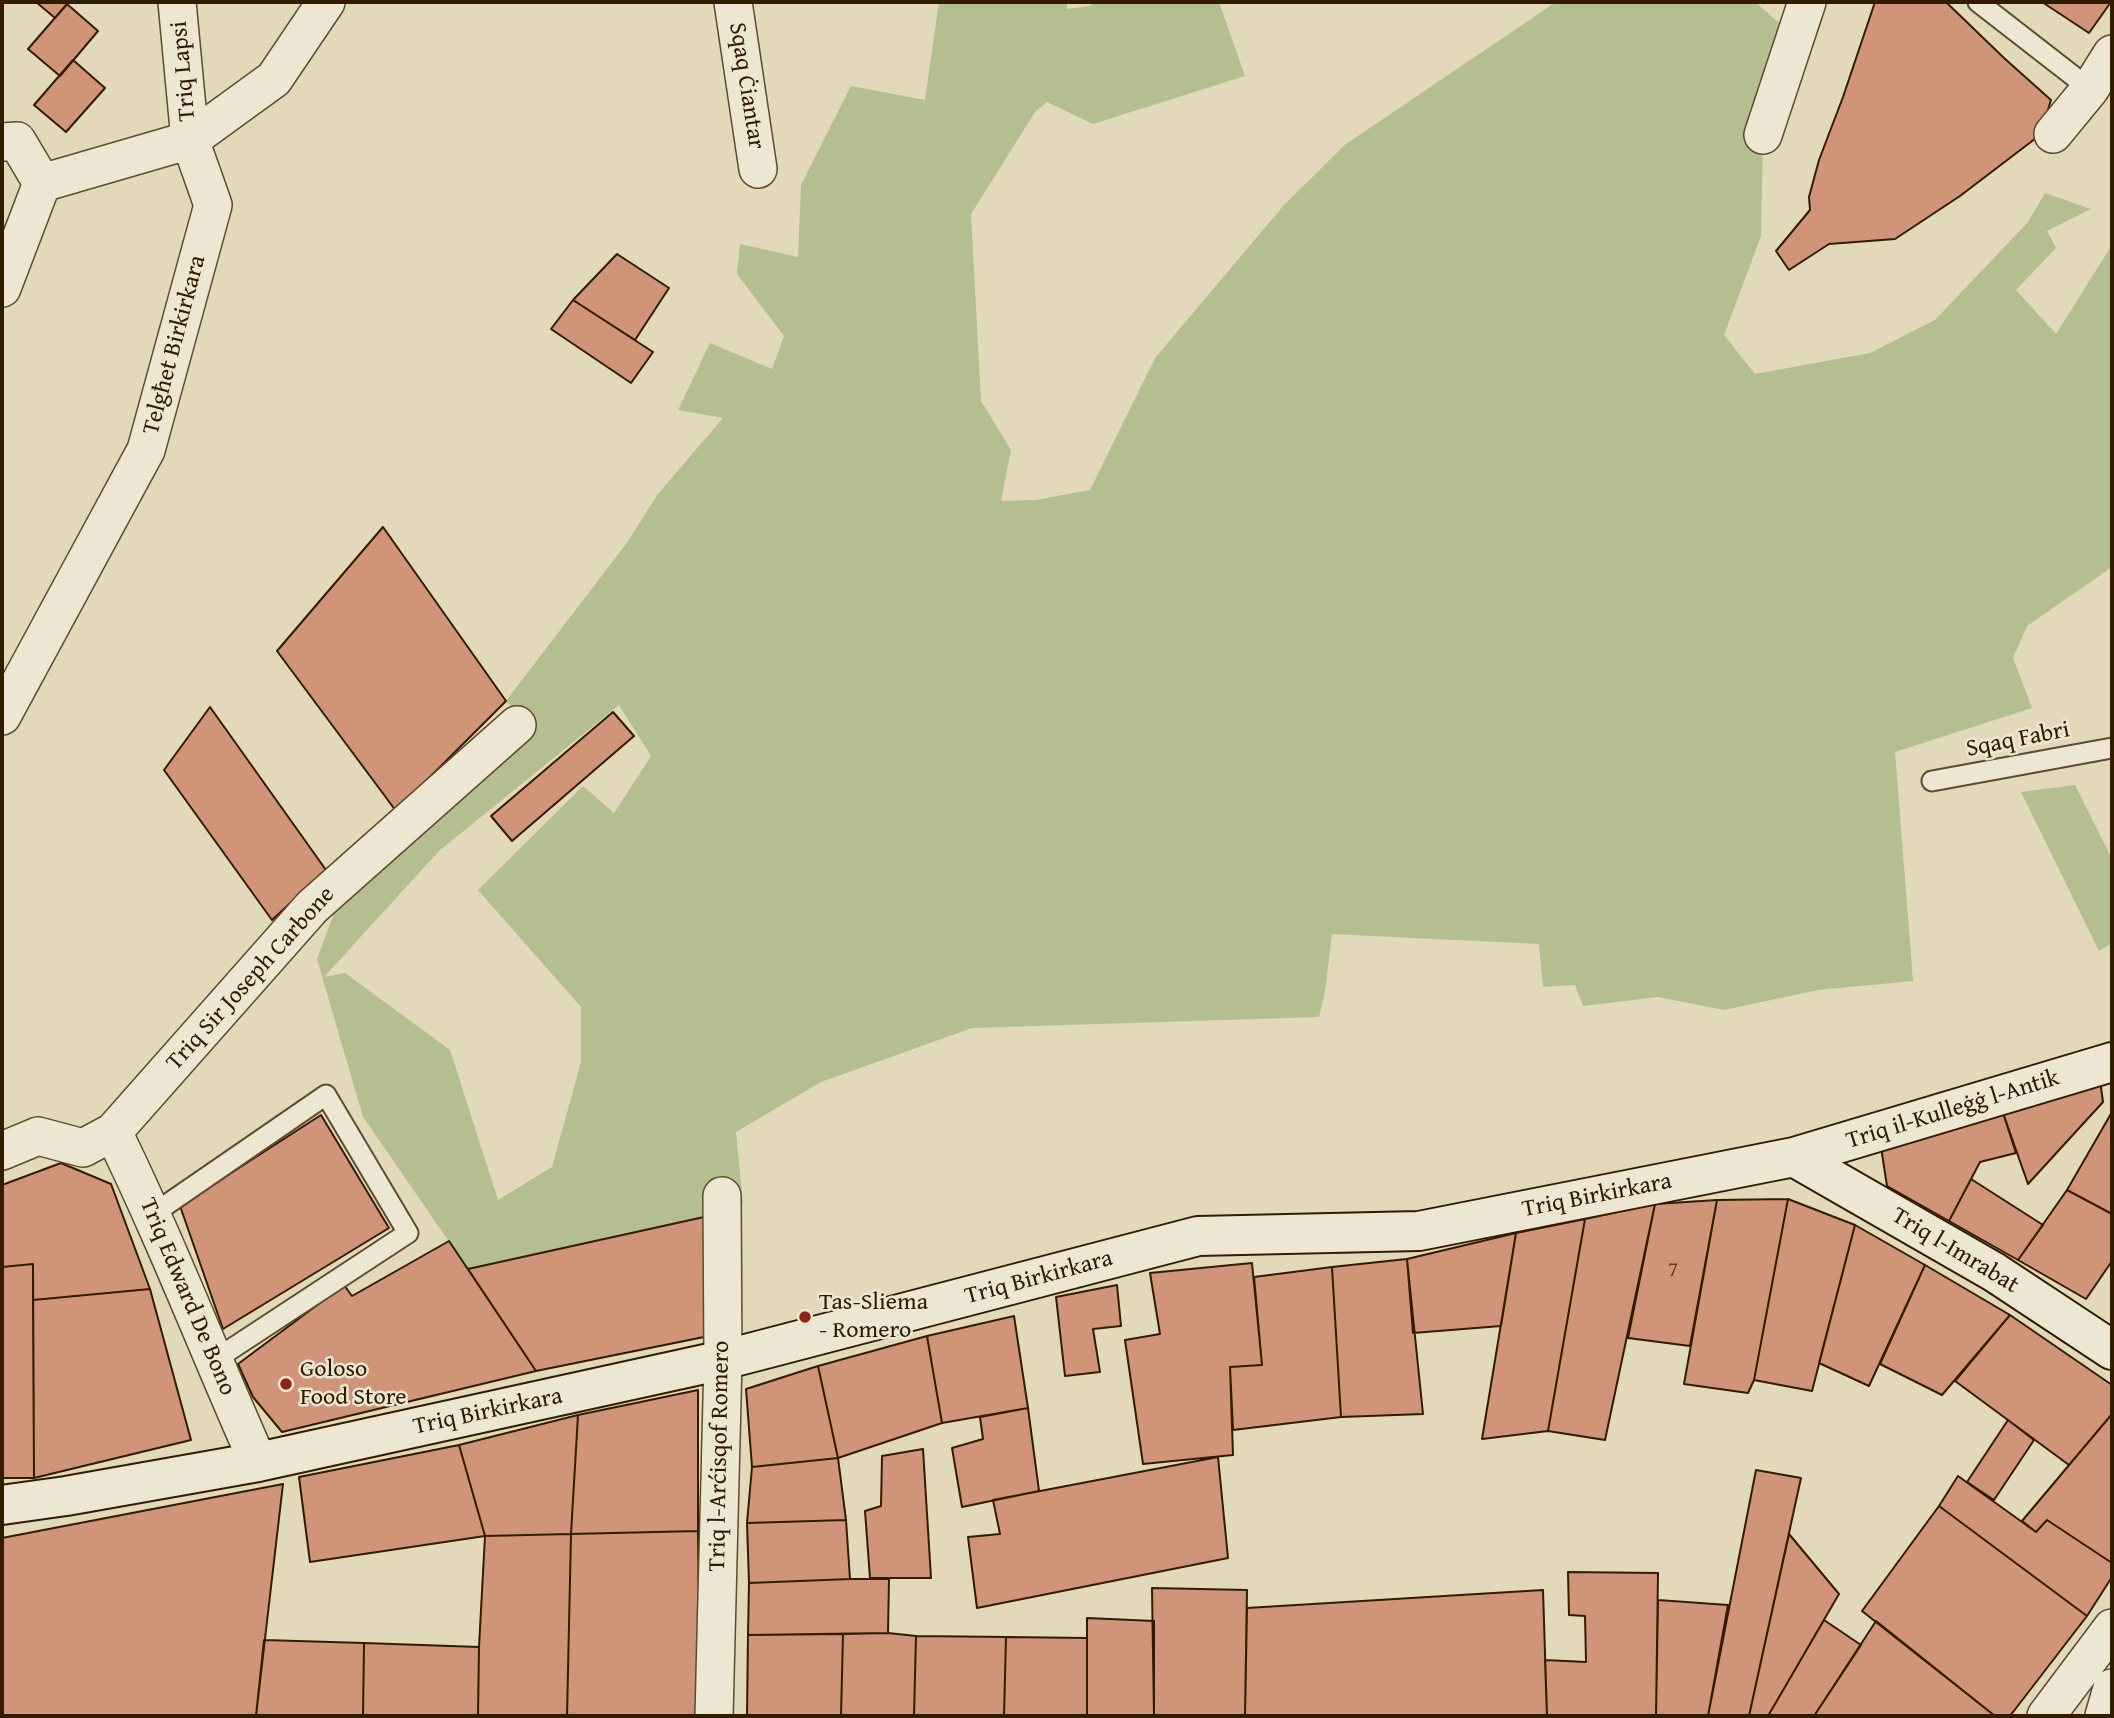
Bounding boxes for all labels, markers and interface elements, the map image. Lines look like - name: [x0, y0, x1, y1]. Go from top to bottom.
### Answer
- street label: Triq Lapsi: [165, 20, 203, 122]
- street label: Sqaq Ċiantar: [722, 21, 770, 151]
- street label: Telgħet Birkirkara: [137, 252, 213, 438]
- street label: Sqaq Fabri: [1964, 716, 2072, 764]
- street label: Triq Sir Joseph Carbone: [161, 881, 341, 1077]
- street label: Triq il-Kulleġġ l-Antik: [1843, 1064, 2063, 1156]
- street label: Triq Birkirkara: [1520, 1167, 1674, 1225]
- street label: Triq Edward De Bono: [132, 1194, 242, 1400]
- street label: Triq l-Imrabat: [1886, 1202, 2024, 1300]
- street label: Triq Birkirkara: [962, 1244, 1116, 1312]
- house number: 7: [1668, 1258, 1678, 1284]
- place label: Tas-Sliema - Romero: [819, 1289, 928, 1345]
- marker: Tas-Sliema - Romero: [797, 1309, 813, 1325]
- street label: Triq l-Arćisqof Romero: [704, 1340, 736, 1572]
- place label: Goloso Food Store: [300, 1356, 407, 1412]
- marker: Goloso Food Store: [278, 1376, 294, 1392]
- street label: Triq Birkirkara: [411, 1382, 565, 1442]

